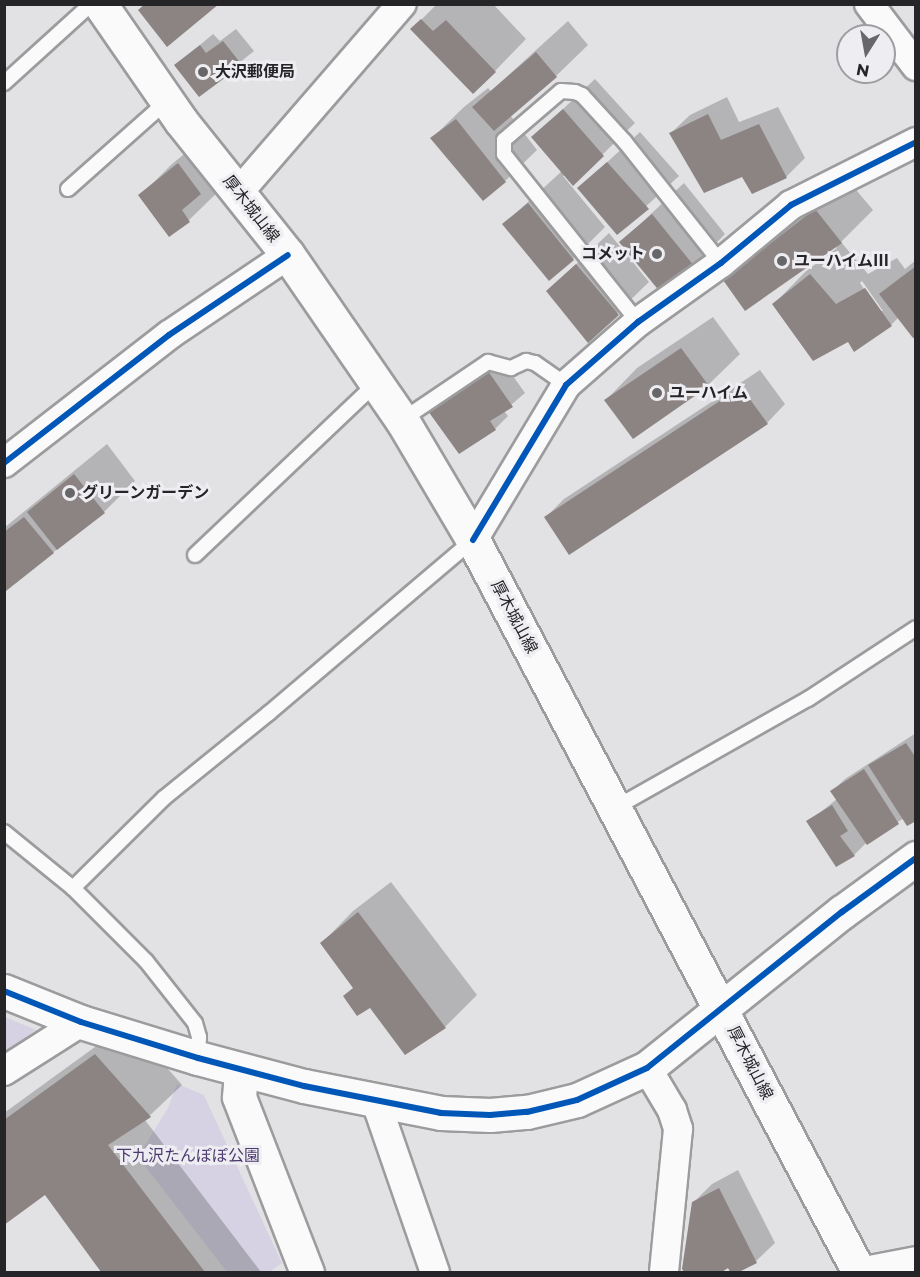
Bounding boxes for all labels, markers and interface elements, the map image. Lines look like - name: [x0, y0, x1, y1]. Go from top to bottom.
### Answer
- north arrow: [836, 24, 896, 84]
- text: N: [855, 60, 871, 81]
- place label: 大沢郵便局: [215, 62, 295, 82]
- marker: 大沢郵便局: [196, 65, 210, 79]
- street label: 厚木城山線: [219, 172, 283, 246]
- place label: コメット: [581, 244, 645, 264]
- marker: コメット: [650, 247, 664, 261]
- place label: ユーハイムⅢ: [794, 251, 890, 271]
- marker: ユーハイムⅢ: [775, 254, 789, 268]
- place label: ユーハイム: [669, 383, 749, 403]
- marker: ユーハイム: [650, 386, 664, 400]
- place label: グリーンガーデン: [82, 483, 210, 503]
- marker: グリーンガーデン: [63, 486, 77, 500]
- street label: 厚木城山線: [487, 577, 541, 657]
- street label: 厚木城山線: [723, 1023, 777, 1103]
- park label: 下九沢たんぽぽ公園: [116, 1146, 260, 1166]

